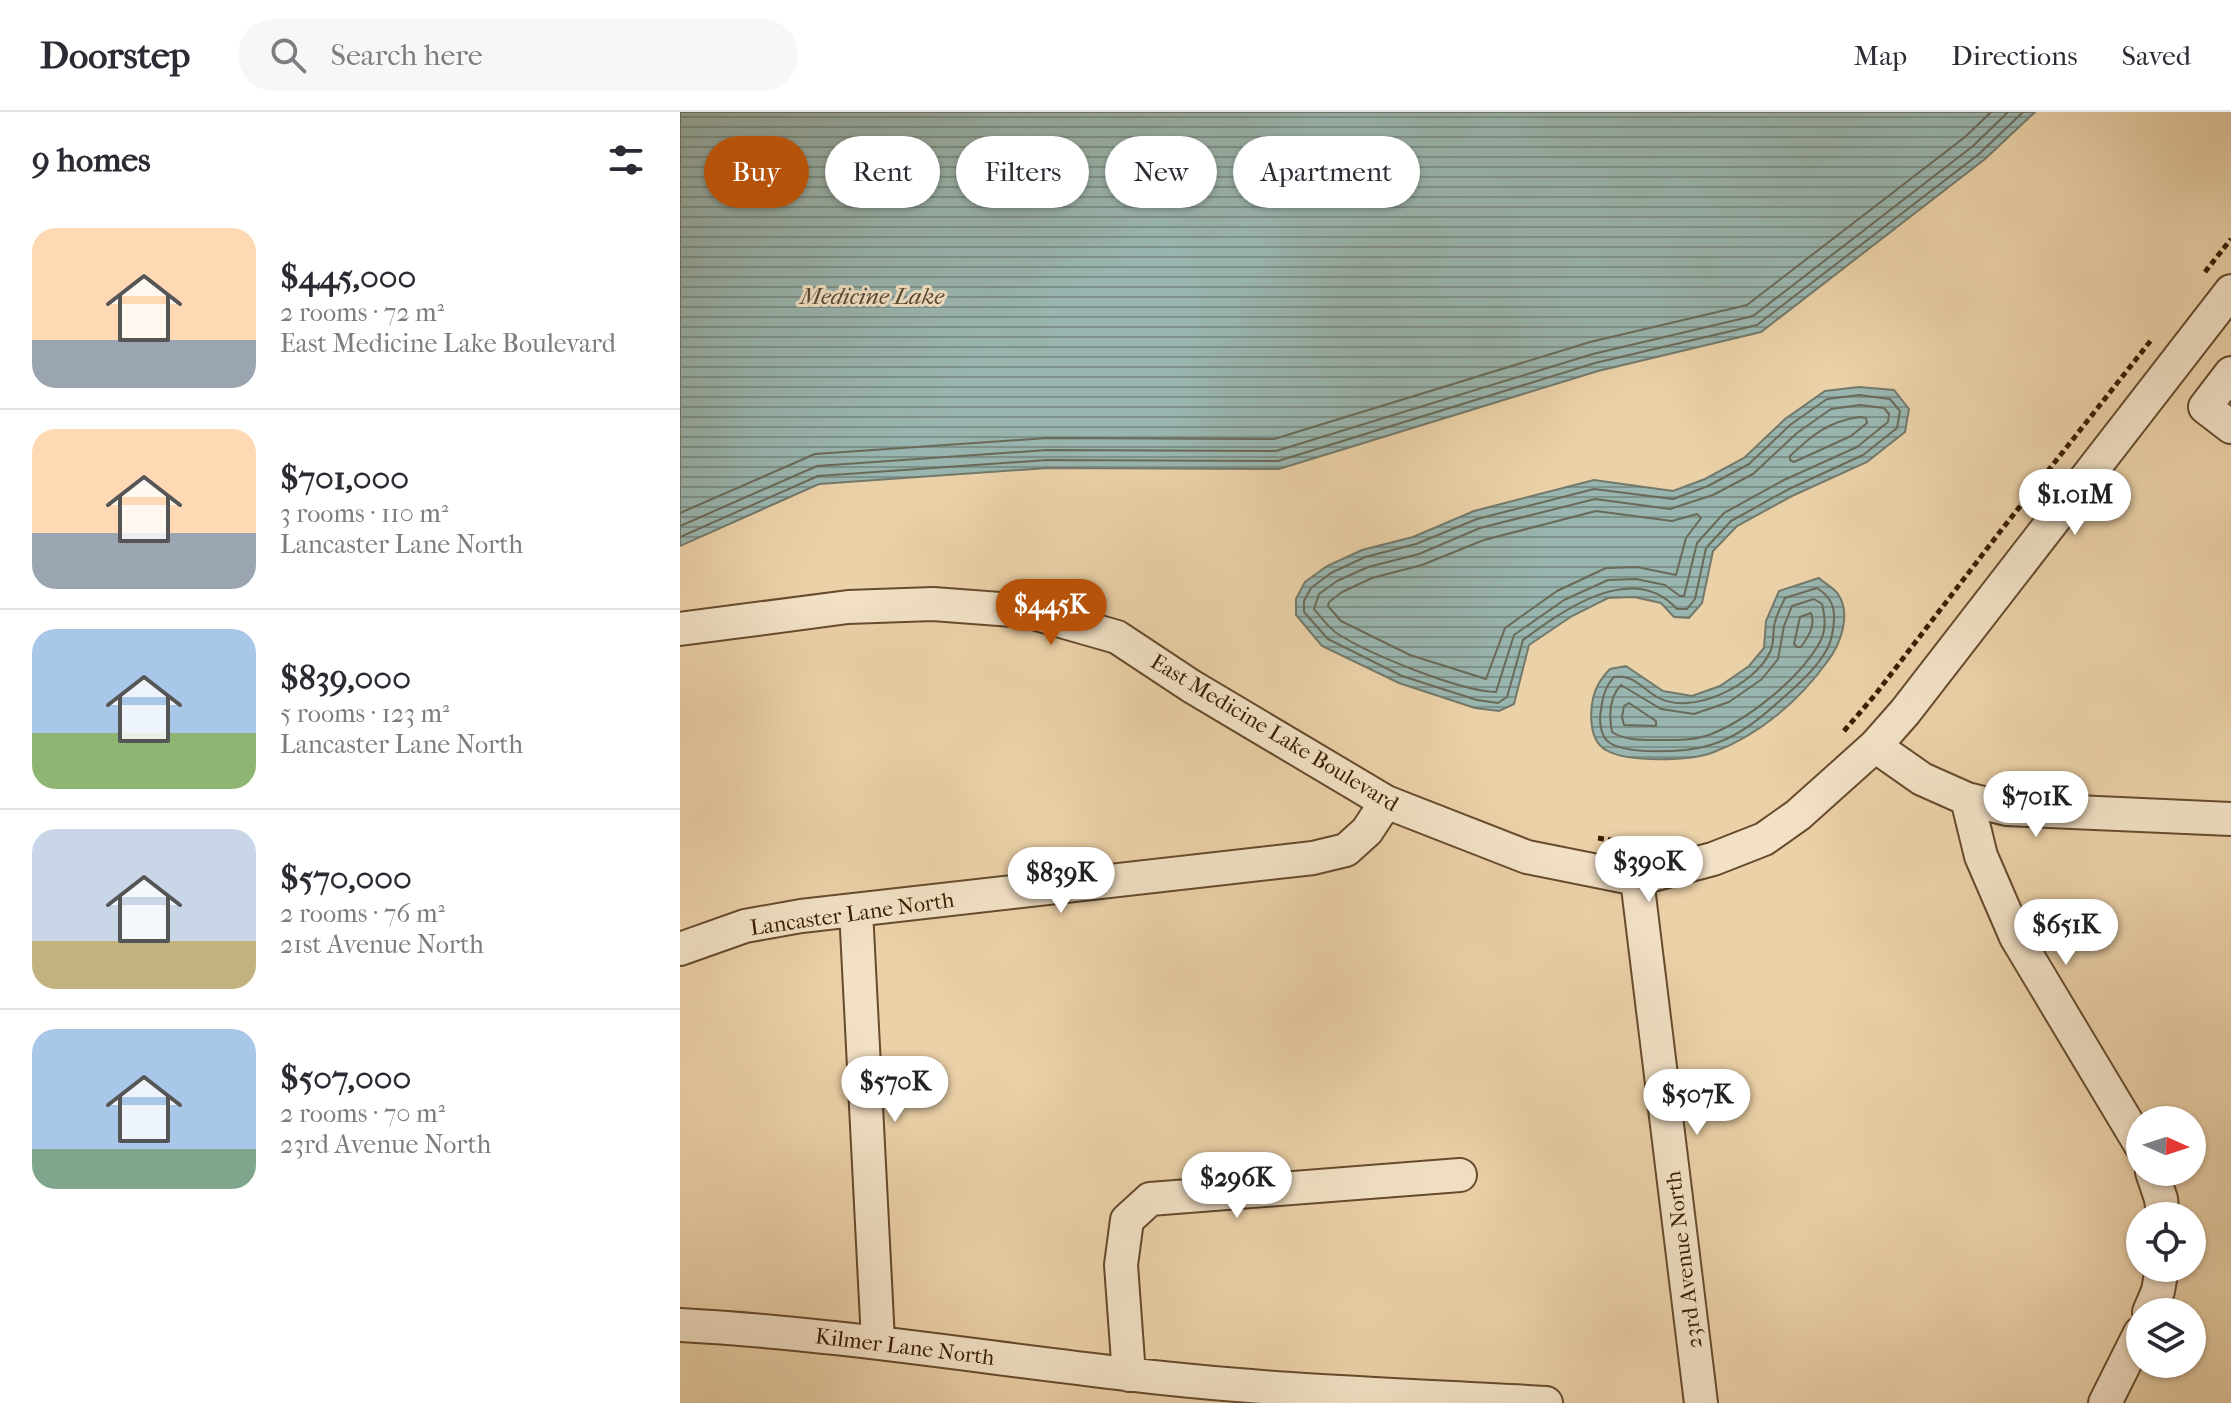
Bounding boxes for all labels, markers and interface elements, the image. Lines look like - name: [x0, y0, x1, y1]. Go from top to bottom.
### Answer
- search box: [238, 19, 798, 91]
- text: Doorstep: [40, 33, 190, 78]
- icon: search: [266, 33, 310, 77]
- text: Search here: [330, 38, 483, 73]
- text: Map: [1854, 39, 1907, 72]
- text: Directions: [1951, 39, 2078, 72]
- text: Saved: [2122, 39, 2191, 72]
- chip: Buy: [704, 136, 809, 208]
- chip: Rent: [825, 136, 940, 208]
- chip: Filters: [956, 136, 1089, 208]
- chip: New: [1105, 136, 1217, 208]
- chip: Apartment: [1233, 136, 1420, 208]
- icon: filters: [604, 138, 648, 182]
- text: 9 homes: [32, 140, 151, 180]
- text: $445,000: [280, 257, 416, 297]
- icon: home: [96, 260, 192, 356]
- water label: Medicine Lake: [798, 282, 945, 310]
- text: 2 rooms · 72 m²: [280, 297, 444, 328]
- text: East Medicine Lake Boulevard: [280, 328, 616, 359]
- text: $701,000: [280, 458, 409, 498]
- icon: home: [96, 461, 192, 557]
- pin: $1.01M: [2010, 469, 2140, 537]
- text: $1.01M: [2037, 479, 2113, 510]
- text: 3 rooms · 110 m²: [280, 498, 448, 529]
- text: Lancaster Lane North: [280, 529, 523, 560]
- pin: $445K: [995, 579, 1107, 647]
- text: $445K: [1014, 589, 1088, 620]
- street label: East Medicine Lake Boulevard: [1146, 649, 1404, 818]
- text: $839,000: [280, 658, 411, 698]
- icon: home: [96, 661, 192, 757]
- text: 5 rooms · 123 m²: [280, 698, 449, 729]
- text: Lancaster Lane North: [280, 729, 523, 760]
- pin: $701K: [1980, 771, 2092, 839]
- text: $701K: [2001, 781, 2071, 812]
- pin: $390K: [1593, 836, 1705, 904]
- text: $390K: [1613, 846, 1685, 877]
- pin: $839K: [1005, 847, 1117, 915]
- text: $839K: [1026, 857, 1096, 888]
- text: $570,000: [280, 858, 412, 898]
- icon: home: [96, 861, 192, 957]
- street label: Lancaster Lane North: [748, 887, 956, 941]
- text: 2 rooms · 76 m²: [280, 898, 445, 929]
- pin: $651K: [2010, 899, 2122, 967]
- text: $651K: [2032, 909, 2100, 940]
- text: 21st Avenue North: [280, 929, 484, 960]
- pin: $570K: [839, 1056, 951, 1124]
- text: $507,000: [280, 1058, 411, 1098]
- icon: home: [96, 1061, 192, 1157]
- text: $570K: [859, 1066, 931, 1097]
- pin: $507K: [1641, 1069, 1753, 1137]
- text: $507K: [1661, 1079, 1733, 1110]
- text: 2 rooms · 70 m²: [280, 1098, 445, 1129]
- north arrow: [2126, 1106, 2206, 1186]
- map controls: [2126, 1106, 2206, 1378]
- text: 23rd Avenue North: [280, 1129, 491, 1160]
- pin: $296K: [1181, 1152, 1293, 1220]
- text: $296K: [1200, 1162, 1274, 1193]
- street label: 23rd Avenue North: [1660, 1169, 1708, 1350]
- button: locate: [2126, 1202, 2206, 1282]
- button: layers: [2126, 1298, 2206, 1378]
- street label: Kilmer Lane North: [814, 1323, 997, 1371]

